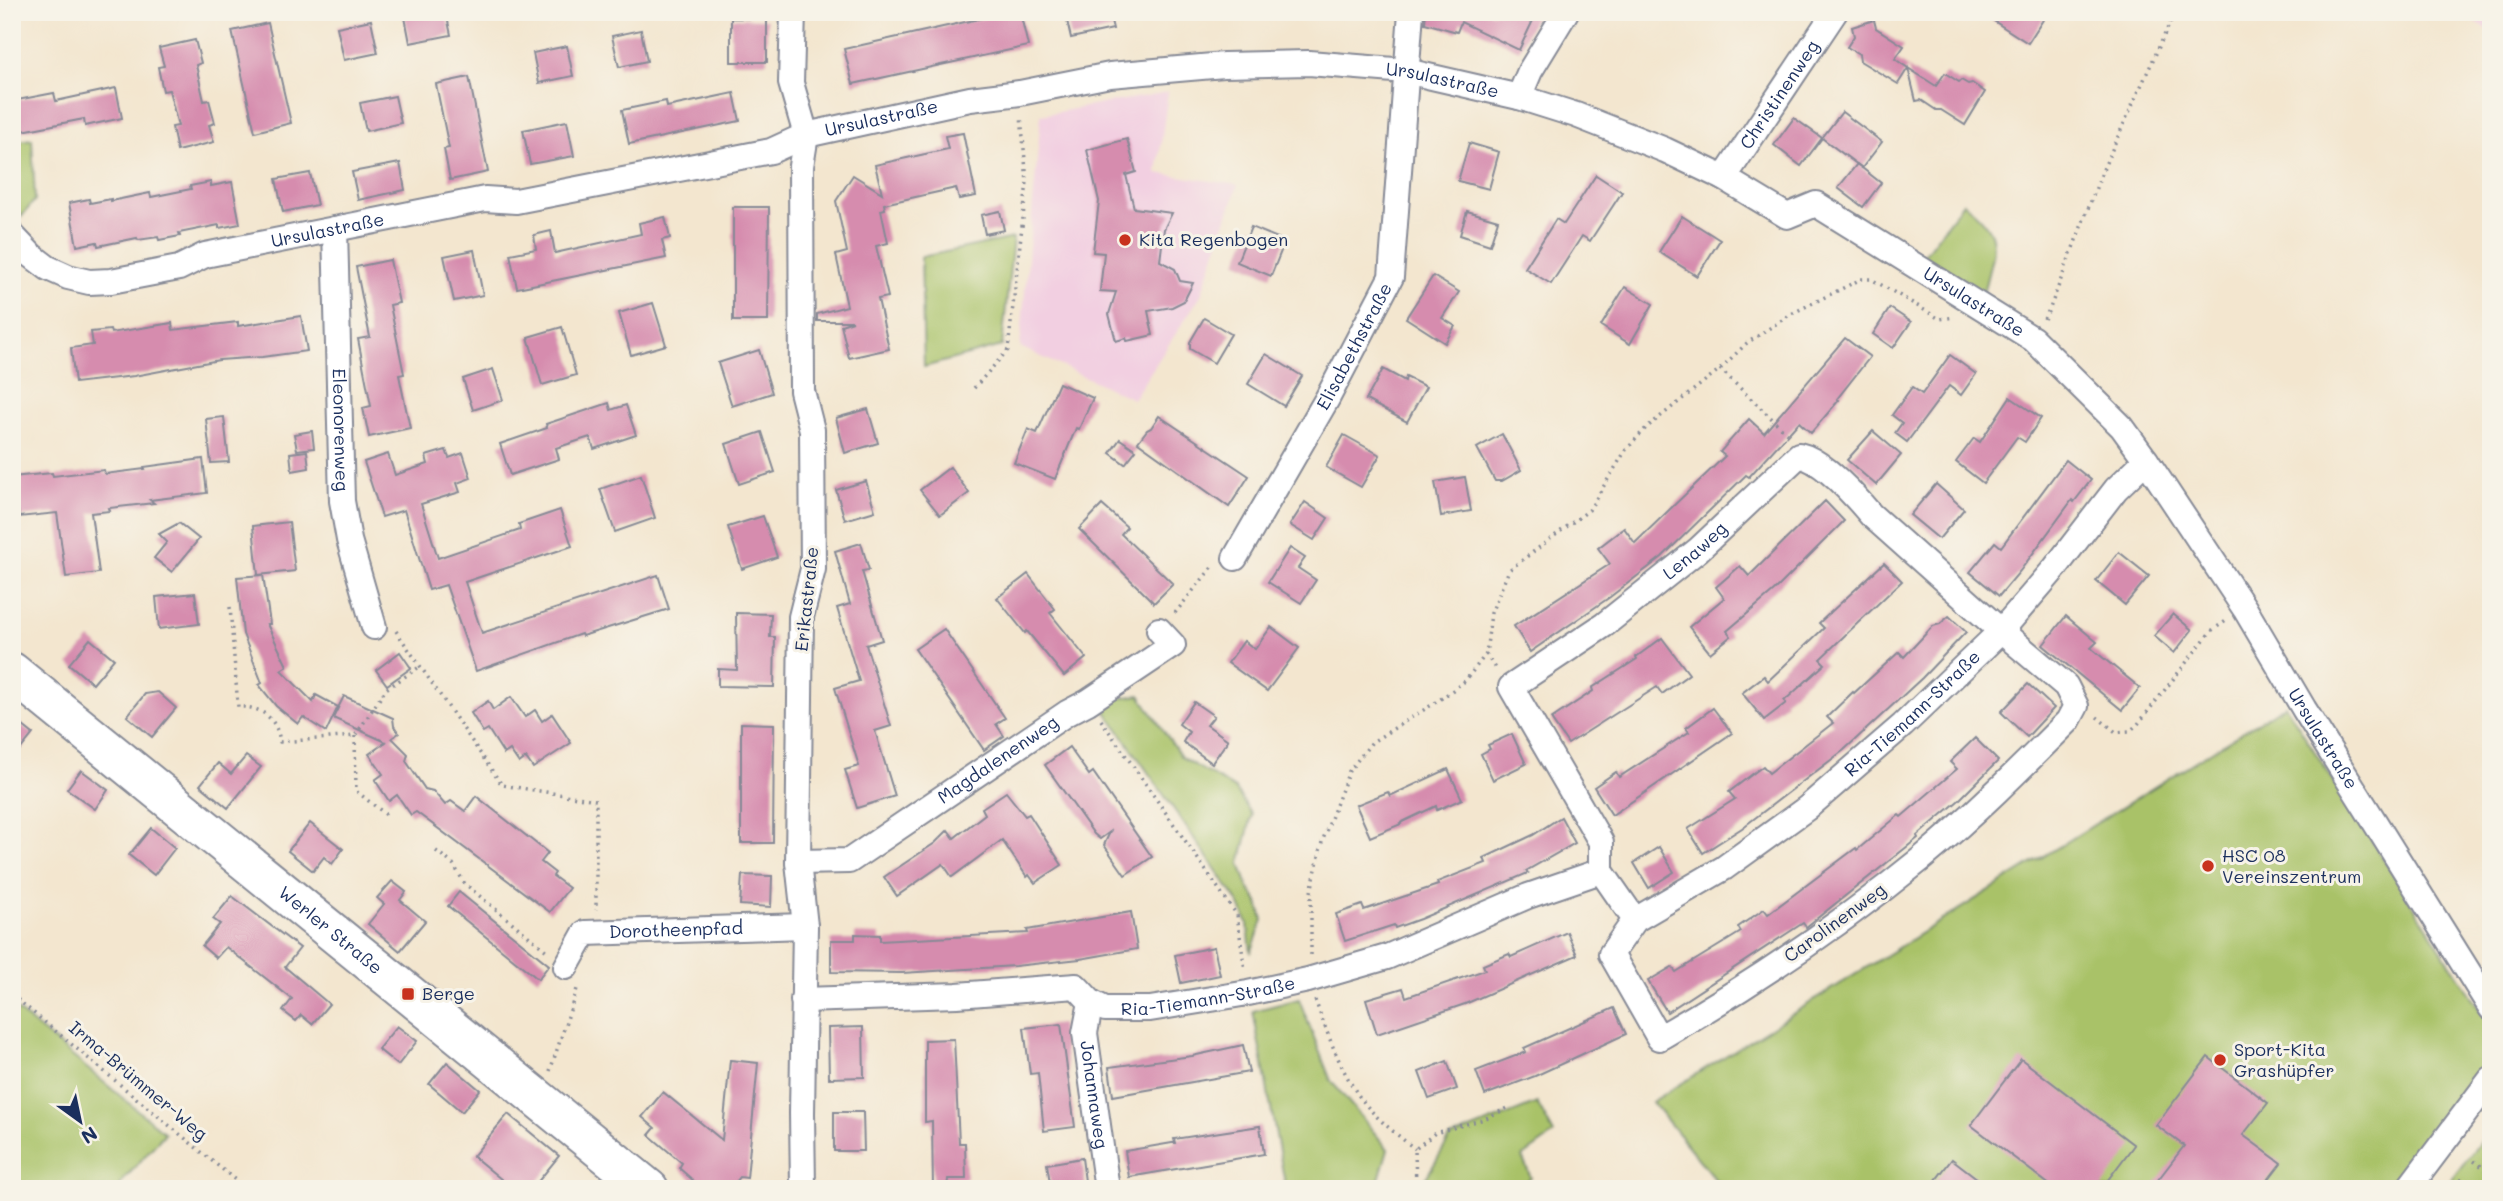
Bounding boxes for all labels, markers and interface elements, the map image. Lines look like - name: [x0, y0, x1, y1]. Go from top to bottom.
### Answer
- street label: Christinenweg: [1734, 35, 1824, 154]
- street label: Ursulastraße: [1385, 56, 1501, 103]
- street label: Ursulastraße: [823, 93, 940, 142]
- street label: Ursulastraße: [269, 206, 386, 253]
- place label: Kita Regenbogen: [1139, 227, 1288, 251]
- marker: Kita Regenbogen: [1117, 232, 1133, 248]
- street label: Ursulastraße: [1919, 261, 2029, 342]
- street label: Elisabethstraße: [1310, 278, 1397, 414]
- street label: Eleonorenweg: [328, 368, 355, 492]
- street label: Lenaweg: [1657, 516, 1732, 585]
- street label: Erikastraße: [789, 545, 823, 652]
- street label: Ria-Tiemann-Straße: [1839, 644, 1985, 782]
- street label: Ursulastraße: [2283, 683, 2364, 793]
- street label: Magdalenenweg: [932, 710, 1062, 809]
- place label: HSC 08 Vereinszentrum: [2222, 843, 2361, 888]
- marker: HSC 08 Vereinszentrum: [2200, 858, 2216, 874]
- street label: Carolinenweg: [1779, 877, 1890, 967]
- street label: Werler Straße: [274, 880, 388, 979]
- street label: Dorotheenpfad: [609, 915, 743, 943]
- street label: Ria-Tiemann-Straße: [1121, 970, 1297, 1020]
- place label: Berge: [422, 981, 475, 1005]
- marker: Berge: [400, 986, 416, 1002]
- street label: Irma-Brümmer-Weg: [64, 1015, 213, 1145]
- place label: Sport-Kita Grashüpfer: [2234, 1037, 2335, 1082]
- street label: Johannaweg: [1075, 1039, 1114, 1150]
- marker: Sport-Kita Grashüpfer: [2212, 1052, 2228, 1068]
- north arrow: [46, 1086, 116, 1156]
- text: N: [77, 1121, 102, 1150]

